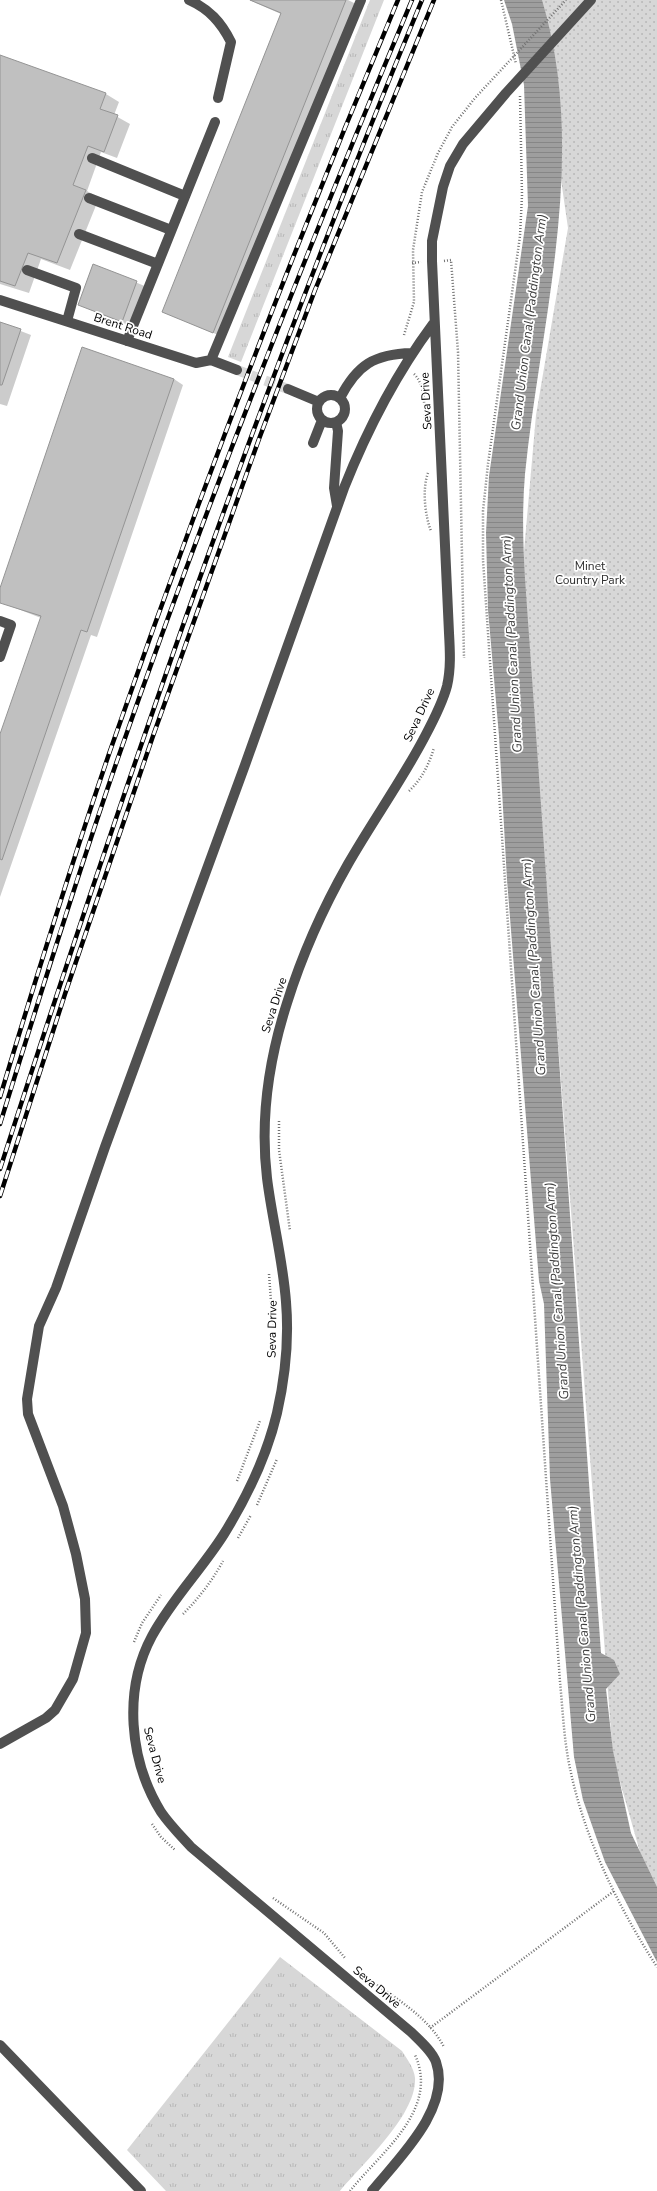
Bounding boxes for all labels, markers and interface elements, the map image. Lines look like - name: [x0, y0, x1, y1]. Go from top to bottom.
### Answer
- water label: Grand Union Canal (Paddington Arm): [507, 213, 551, 431]
- street label: Brent Road: [92, 309, 154, 343]
- street label: Seva Drive: [417, 372, 435, 430]
- water label: Grand Union Canal (Paddington Arm): [497, 535, 527, 753]
- park label: Minet Country Park: [555, 558, 626, 588]
- street label: Seva Drive: [400, 685, 438, 745]
- water label: Grand Union Canal (Paddington Arm): [517, 858, 551, 1076]
- street label: Seva Drive: [257, 975, 291, 1035]
- water label: Grand Union Canal (Paddington Arm): [540, 1182, 574, 1400]
- street label: Seva Drive: [263, 1300, 281, 1358]
- water label: Grand Union Canal (Paddington Arm): [564, 1505, 600, 1723]
- street label: Seva Drive: [140, 1725, 170, 1785]
- street label: Seva Drive: [350, 1962, 404, 2012]

